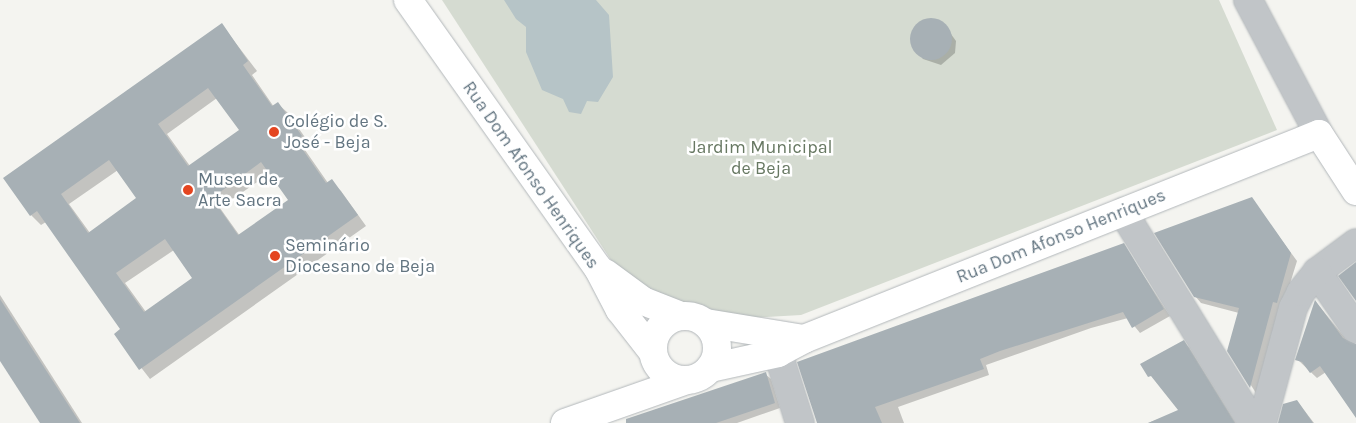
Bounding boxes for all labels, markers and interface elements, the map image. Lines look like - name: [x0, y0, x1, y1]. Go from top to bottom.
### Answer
- street label: Rua Dom Afonso Henriques: [458, 77, 604, 273]
- place label: Colégio de S. José - Beja: [284, 111, 387, 154]
- marker: Colégio de S. José - Beja: [268, 126, 280, 138]
- park label: Jardim Municipal de Beja: [689, 137, 833, 180]
- place label: Museu de Arte Sacra: [198, 169, 282, 212]
- marker: Museu de Arte Sacra: [182, 184, 194, 196]
- street label: Rua Dom Afonso Henriques: [953, 184, 1169, 288]
- place label: Seminário Diocesano de Beja: [285, 235, 435, 278]
- marker: Seminário Diocesano de Beja: [269, 250, 281, 262]

